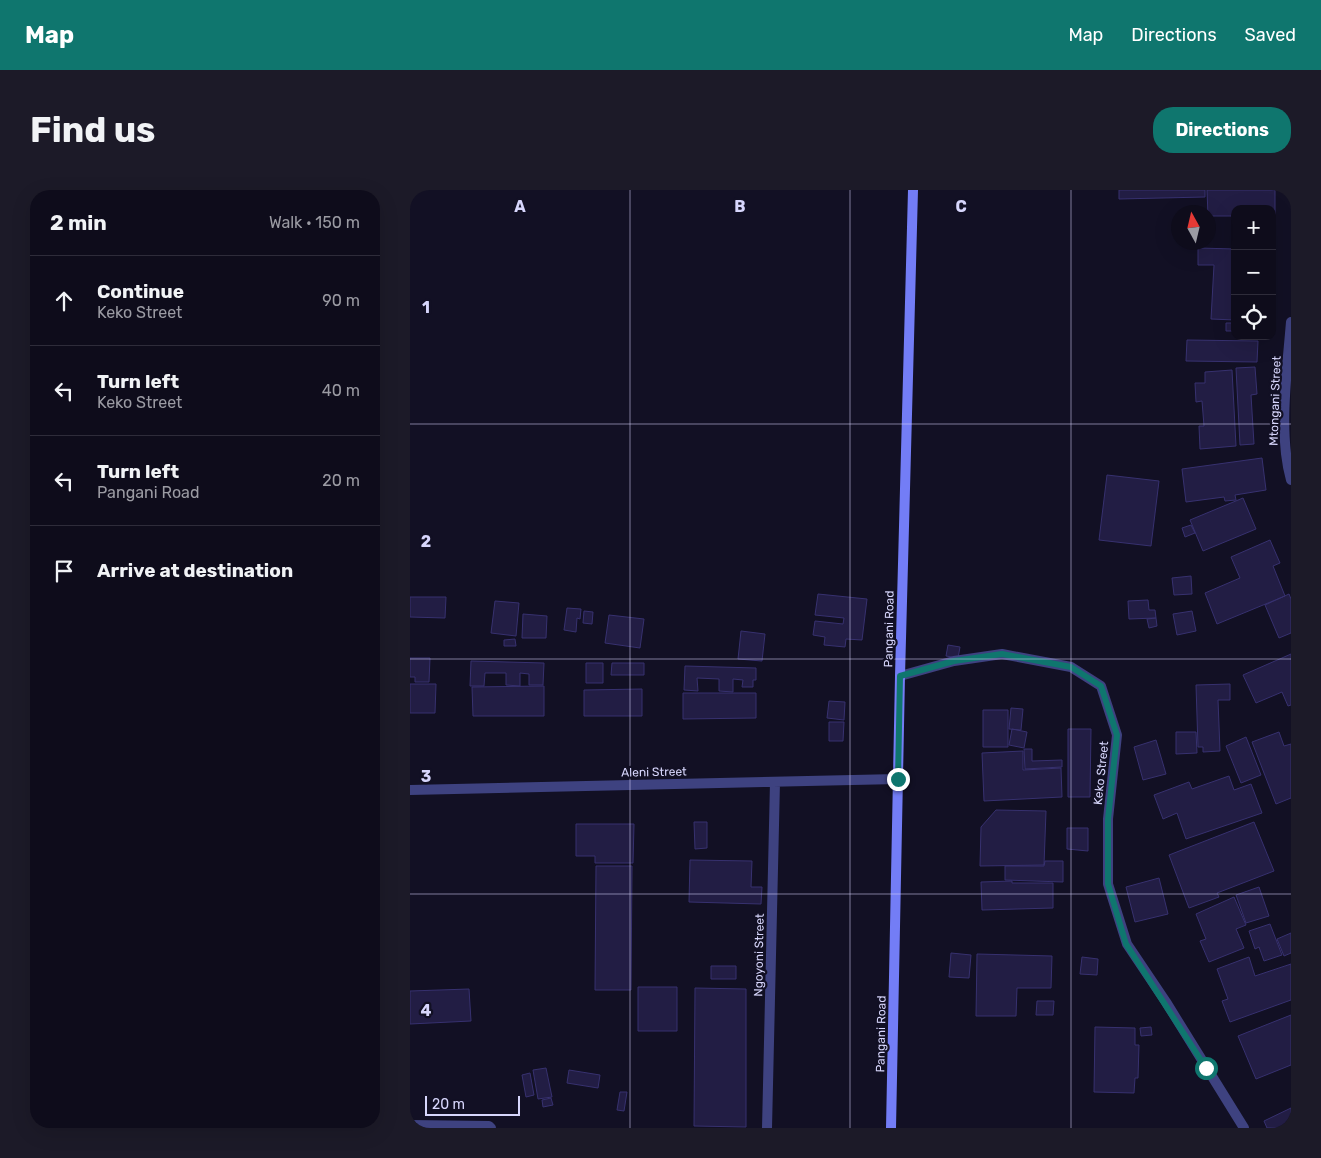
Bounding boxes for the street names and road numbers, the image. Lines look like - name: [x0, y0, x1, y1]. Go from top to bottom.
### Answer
- street label: Mtongani Street: [1266, 355, 1284, 446]
- street label: Pangani Road: [881, 590, 897, 668]
- street label: Keko Street: [1091, 740, 1111, 806]
- street label: Aleni Street: [621, 764, 687, 780]
- street label: Ngoyoni Street: [751, 913, 767, 997]
- street label: Pangani Road: [873, 995, 889, 1073]

